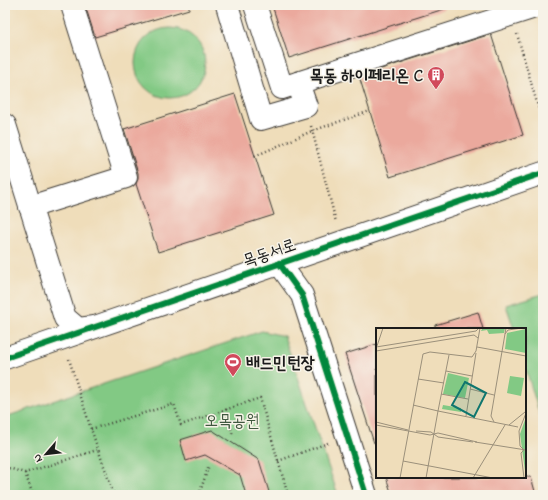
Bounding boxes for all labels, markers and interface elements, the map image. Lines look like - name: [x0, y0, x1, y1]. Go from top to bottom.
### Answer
- place label: 목동 하이페리온 C: [309, 64, 424, 89]
- building icon: 목동 하이페리온 C: [426, 65, 446, 90]
- street label: 목동서로: [240, 233, 299, 274]
- inset map: [376, 328, 526, 478]
- place label: 배드민턴장: [246, 351, 315, 376]
- sports icon: 배드민턴장: [223, 352, 243, 377]
- park label: 오목공원: [205, 409, 259, 434]
- north arrow: [26, 434, 66, 474]
- text: N: [29, 451, 47, 465]

